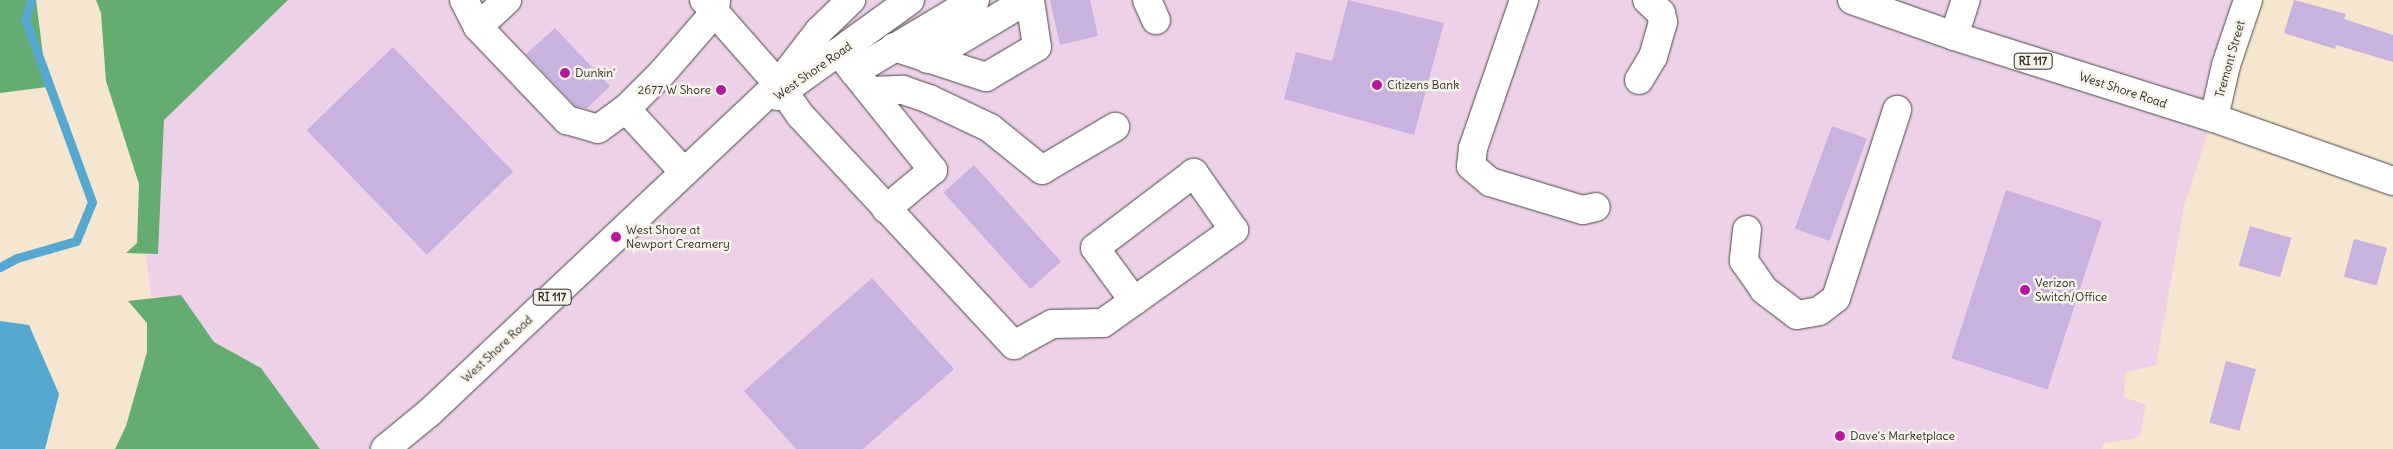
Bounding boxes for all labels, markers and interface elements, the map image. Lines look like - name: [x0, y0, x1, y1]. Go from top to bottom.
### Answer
- street label: Tremont Street: [2212, 19, 2248, 99]
- street label: West Shore Road: [771, 39, 855, 103]
- road number: RI 117: [2013, 52, 2053, 70]
- place label: Dunkin': [575, 66, 615, 80]
- marker: Dunkin': [559, 67, 571, 79]
- street label: West Shore Road: [2077, 69, 2169, 111]
- place label: Citizens Bank: [1387, 78, 1459, 92]
- marker: Citizens Bank: [1371, 79, 1383, 91]
- place label: 2677 W Shore: [638, 83, 711, 97]
- marker: 2677 W Shore: [715, 84, 727, 96]
- place label: West Shore at Newport Creamery: [626, 223, 730, 251]
- marker: West Shore at Newport Creamery: [610, 231, 622, 243]
- place label: Verizon Switch/Office: [2035, 276, 2107, 304]
- marker: Verizon Switch/Office: [2019, 284, 2031, 296]
- road number: RI 117: [532, 288, 572, 306]
- street label: West Shore Road: [459, 312, 535, 386]
- place label: Dave's Marketplace: [1850, 429, 1955, 443]
- marker: Dave's Marketplace: [1834, 430, 1846, 442]

